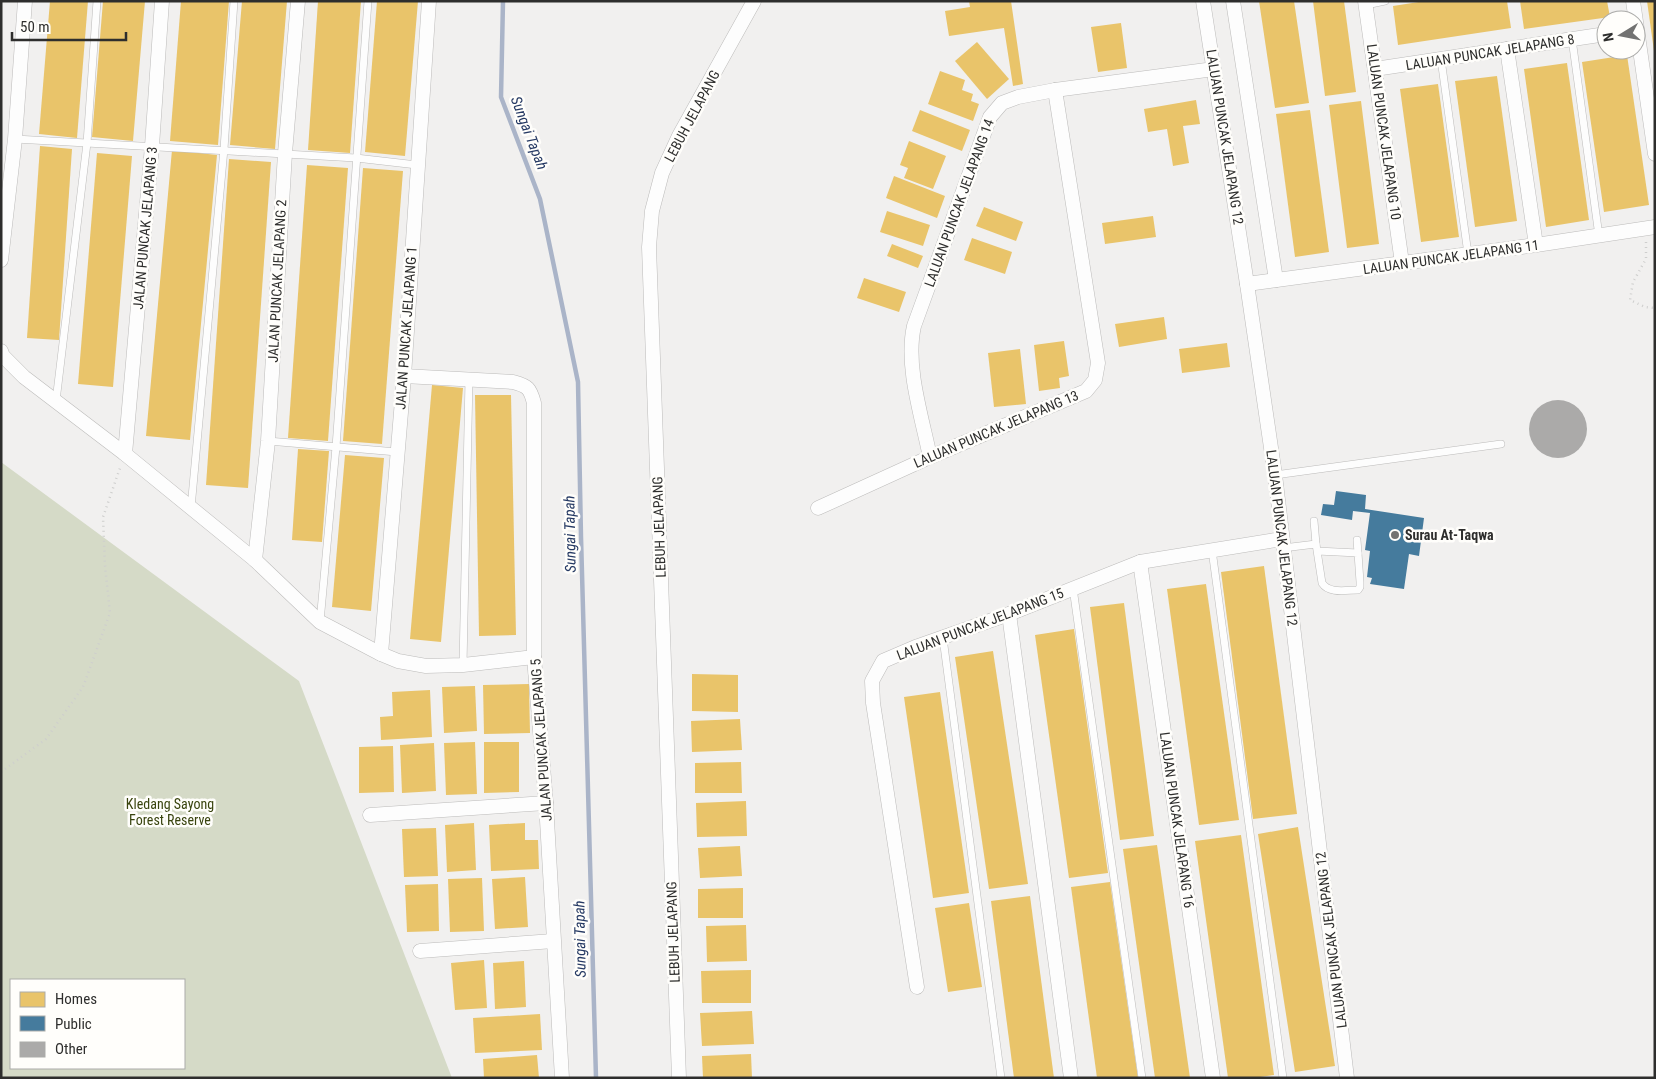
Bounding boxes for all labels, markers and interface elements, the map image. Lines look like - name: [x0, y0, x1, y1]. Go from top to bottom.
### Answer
- scale bar: [12, 10, 126, 42]
- north arrow: [1596, 10, 1646, 60]
- text: 50 m: [20, 18, 50, 36]
- street label: LALUAN PUNCAK JELAPANG 8: [1405, 31, 1576, 73]
- text: N: [1600, 32, 1617, 43]
- street label: LALUAN PUNCAK JELAPANG 10: [1364, 43, 1404, 221]
- street label: LALUAN PUNCAK JELAPANG 12: [1203, 48, 1247, 226]
- street label: LEBUH JELAPANG: [661, 67, 723, 165]
- water label: Sungai Tapah: [507, 94, 551, 172]
- street label: LALUAN PUNCAK JELAPANG 14: [921, 117, 997, 289]
- street label: JALAN PUNCAK JELAPANG 3: [130, 146, 160, 310]
- street label: JALAN PUNCAK JELAPANG 2: [265, 199, 289, 363]
- street label: LALUAN PUNCAK JELAPANG 11: [1362, 237, 1540, 277]
- street label: JALAN PUNCAK JELAPANG 1: [392, 246, 420, 410]
- street label: LALUAN PUNCAK JELAPANG 13: [911, 387, 1081, 471]
- street label: LALUAN PUNCAK JELAPANG 12: [1263, 449, 1301, 627]
- street label: LEBUH JELAPANG: [649, 476, 669, 578]
- water label: Sungai Tapah: [560, 495, 580, 573]
- place label: Surau At-Taqwa: [1405, 527, 1494, 543]
- marker: Surau At-Taqwa: [1389, 529, 1401, 541]
- street label: LALUAN PUNCAK JELAPANG 15: [894, 585, 1066, 663]
- street label: JALAN PUNCAK JELAPANG 5: [527, 658, 555, 822]
- street label: LALUAN PUNCAK JELAPANG 16: [1157, 731, 1197, 909]
- park label: Kledang Sayong Forest Reserve: [126, 796, 214, 828]
- street label: LALUAN PUNCAK JELAPANG 12: [1312, 851, 1350, 1029]
- street label: LEBUH JELAPANG: [663, 881, 683, 983]
- water label: Sungai Tapah: [570, 900, 590, 978]
- legend: [10, 979, 185, 1069]
- text: Homes: [55, 990, 97, 1008]
- text: Public: [55, 1015, 92, 1033]
- text: Other: [55, 1040, 88, 1058]

